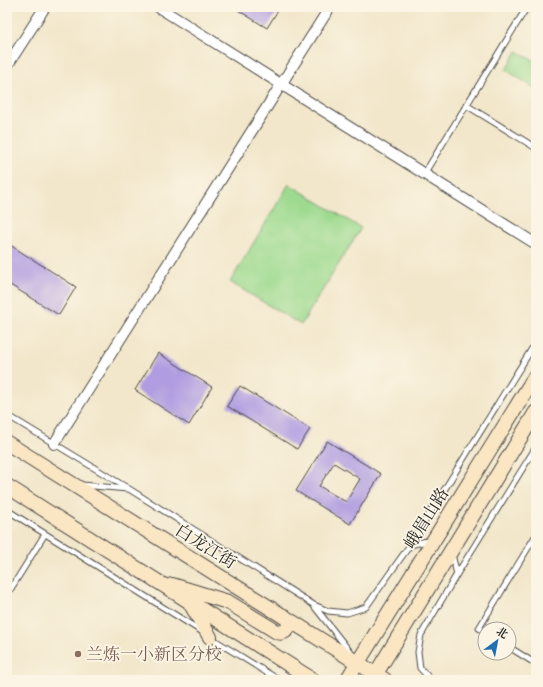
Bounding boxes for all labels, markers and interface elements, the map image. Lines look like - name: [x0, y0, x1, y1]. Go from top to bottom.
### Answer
- street label: 峨眉山路: [399, 483, 454, 553]
- street label: 白龙江街: [171, 519, 241, 574]
- north arrow: [477, 621, 517, 661]
- text: 北: [493, 624, 511, 642]
- place label: 兰炼一小新区分校: [86, 643, 222, 666]
- marker: 兰炼一小新区分校: [73, 649, 83, 659]

